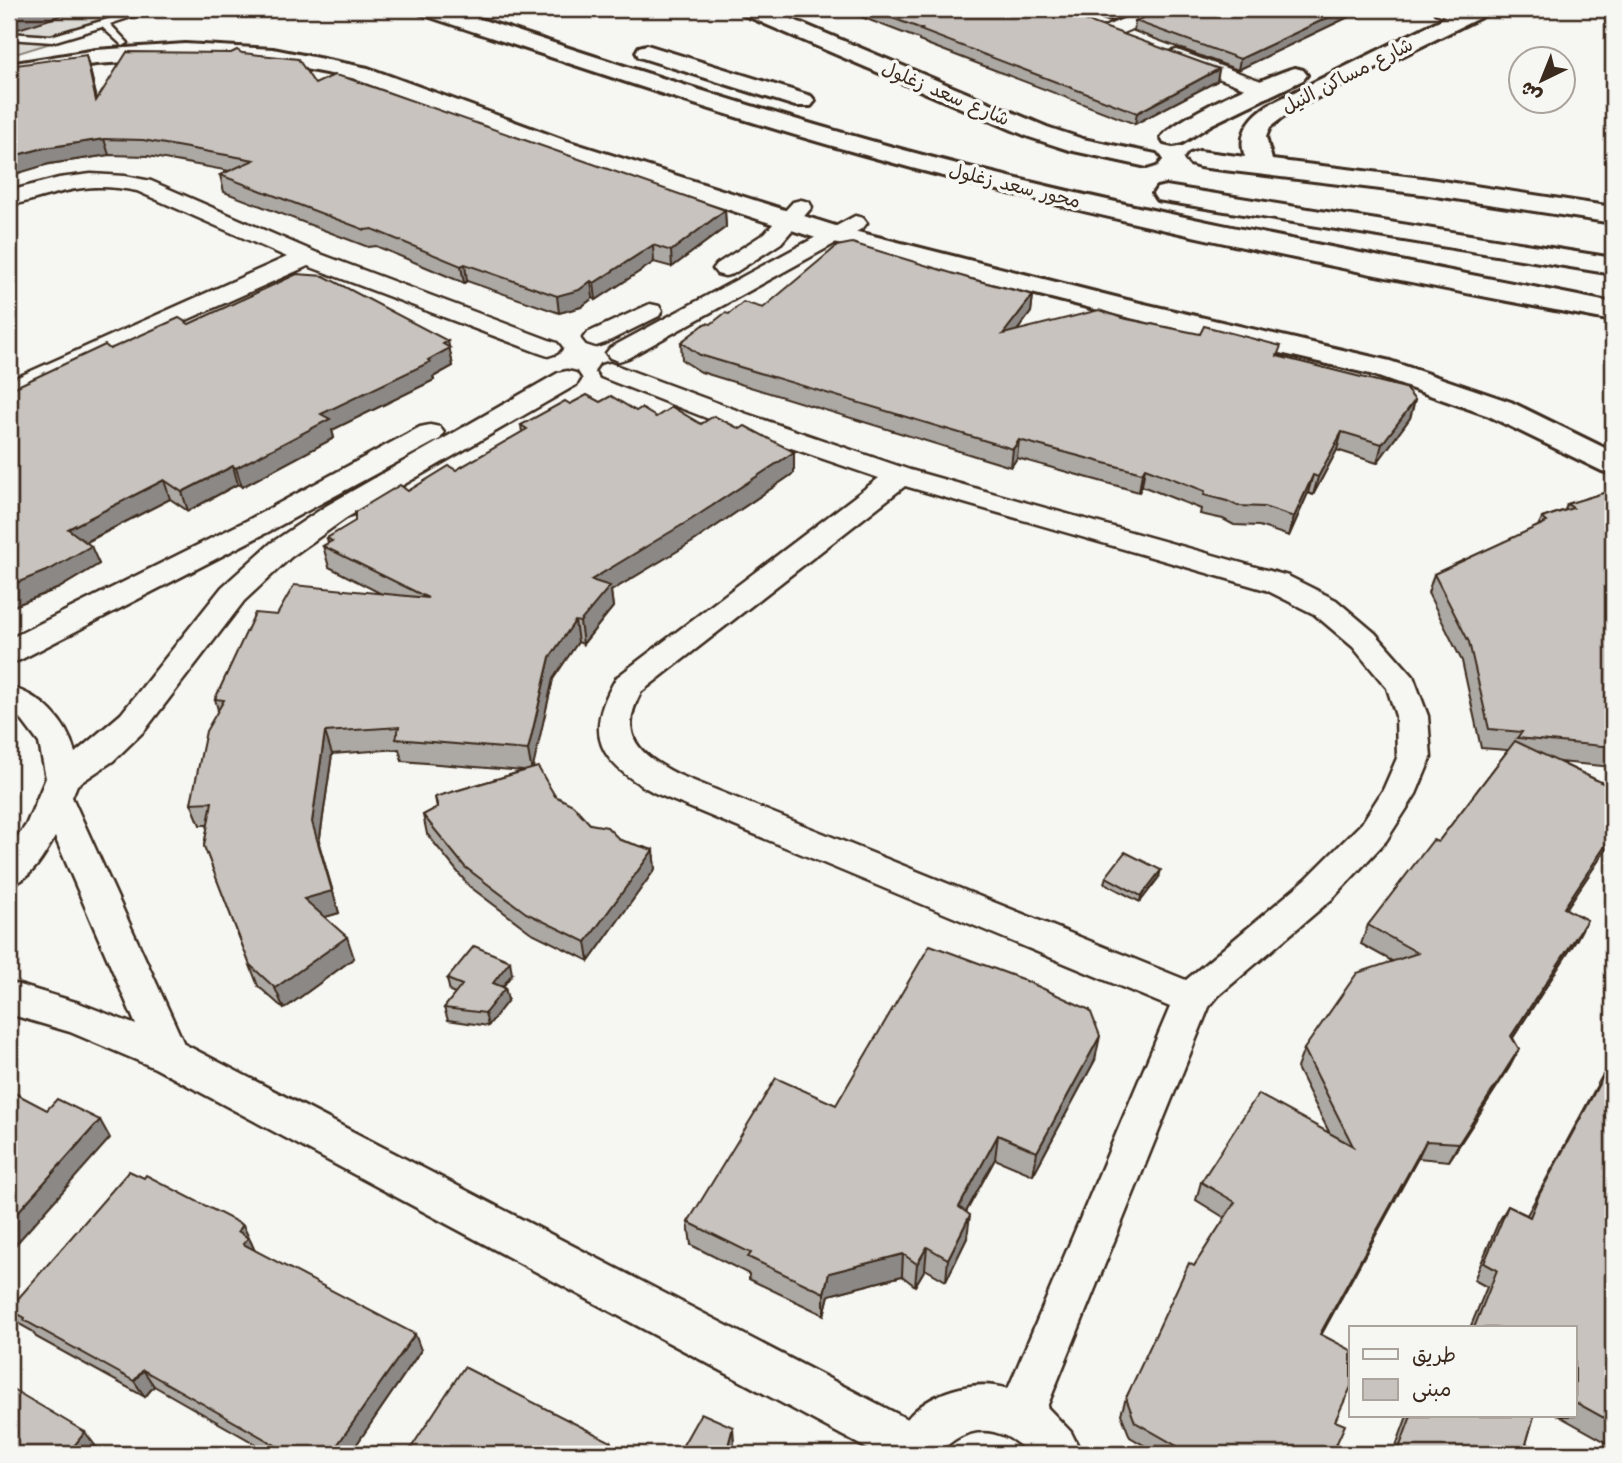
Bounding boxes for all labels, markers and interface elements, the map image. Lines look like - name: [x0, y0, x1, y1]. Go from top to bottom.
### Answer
- street label: شارع مساكن النيل: [1277, 32, 1418, 121]
- north arrow: [1506, 46, 1576, 116]
- street label: شارع سعد زغلول: [877, 55, 1013, 133]
- text: ش: [1515, 74, 1548, 108]
- street label: محور سعد زغلول: [946, 157, 1083, 216]
- legend: [1349, 1326, 1576, 1418]
- text: طريق: [1412, 1341, 1456, 1370]
- text: مبنى: [1412, 1375, 1451, 1404]

